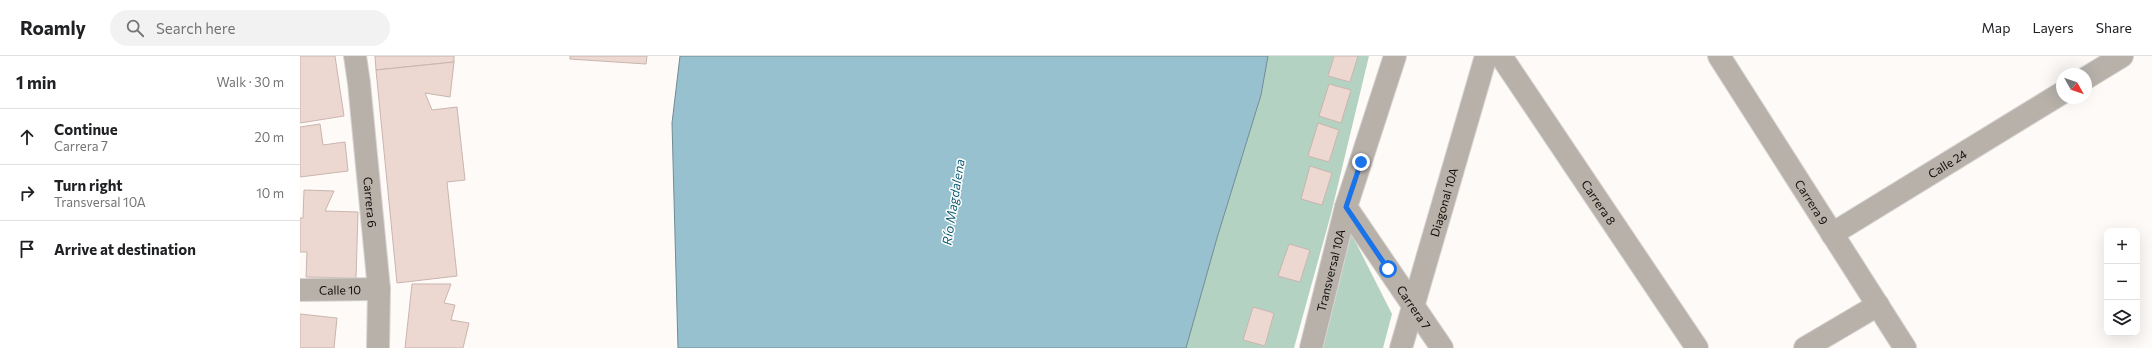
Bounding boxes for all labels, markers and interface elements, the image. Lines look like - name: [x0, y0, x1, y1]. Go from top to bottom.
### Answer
- search box: [110, 10, 390, 46]
- text: Roamly: [20, 16, 86, 39]
- icon: search: [124, 17, 146, 39]
- text: Search here: [156, 19, 235, 37]
- text: Map: [1982, 19, 2010, 36]
- text: Layers: [2032, 19, 2074, 36]
- text: Share: [2096, 19, 2132, 36]
- north arrow: [2056, 68, 2092, 104]
- text: 1 min: [16, 72, 56, 93]
- text: Walk · 30 m: [217, 74, 284, 90]
- text: Continue: [54, 120, 118, 138]
- icon: ahead: [16, 126, 38, 148]
- text: 20 m: [255, 129, 284, 145]
- text: Carrera 7: [54, 138, 108, 154]
- street label: Calle 24: [1925, 146, 1969, 181]
- route end: [1352, 153, 1370, 171]
- water label: Río Magdalena: [938, 158, 968, 246]
- street label: Diagonal 10A: [1427, 166, 1460, 238]
- text: Turn right: [54, 176, 123, 194]
- street label: Carrera 6: [361, 176, 380, 228]
- street label: Carrera 8: [1579, 177, 1619, 227]
- street label: Carrera 9: [1792, 177, 1832, 227]
- icon: right: [16, 182, 38, 204]
- text: 10 m: [256, 185, 284, 201]
- text: Transversal 10A: [54, 194, 146, 210]
- street label: Transversal 10A: [1313, 227, 1347, 313]
- map controls: [2104, 228, 2140, 336]
- button: +: [2104, 228, 2140, 264]
- icon: arrive: [16, 238, 38, 260]
- text: Arrive at destination: [54, 240, 196, 258]
- route start: [1379, 260, 1397, 278]
- button: −: [2104, 264, 2140, 300]
- street label: Calle 10: [319, 282, 361, 297]
- street label: Carrera 7: [1394, 282, 1434, 332]
- button: layers: [2104, 300, 2140, 336]

